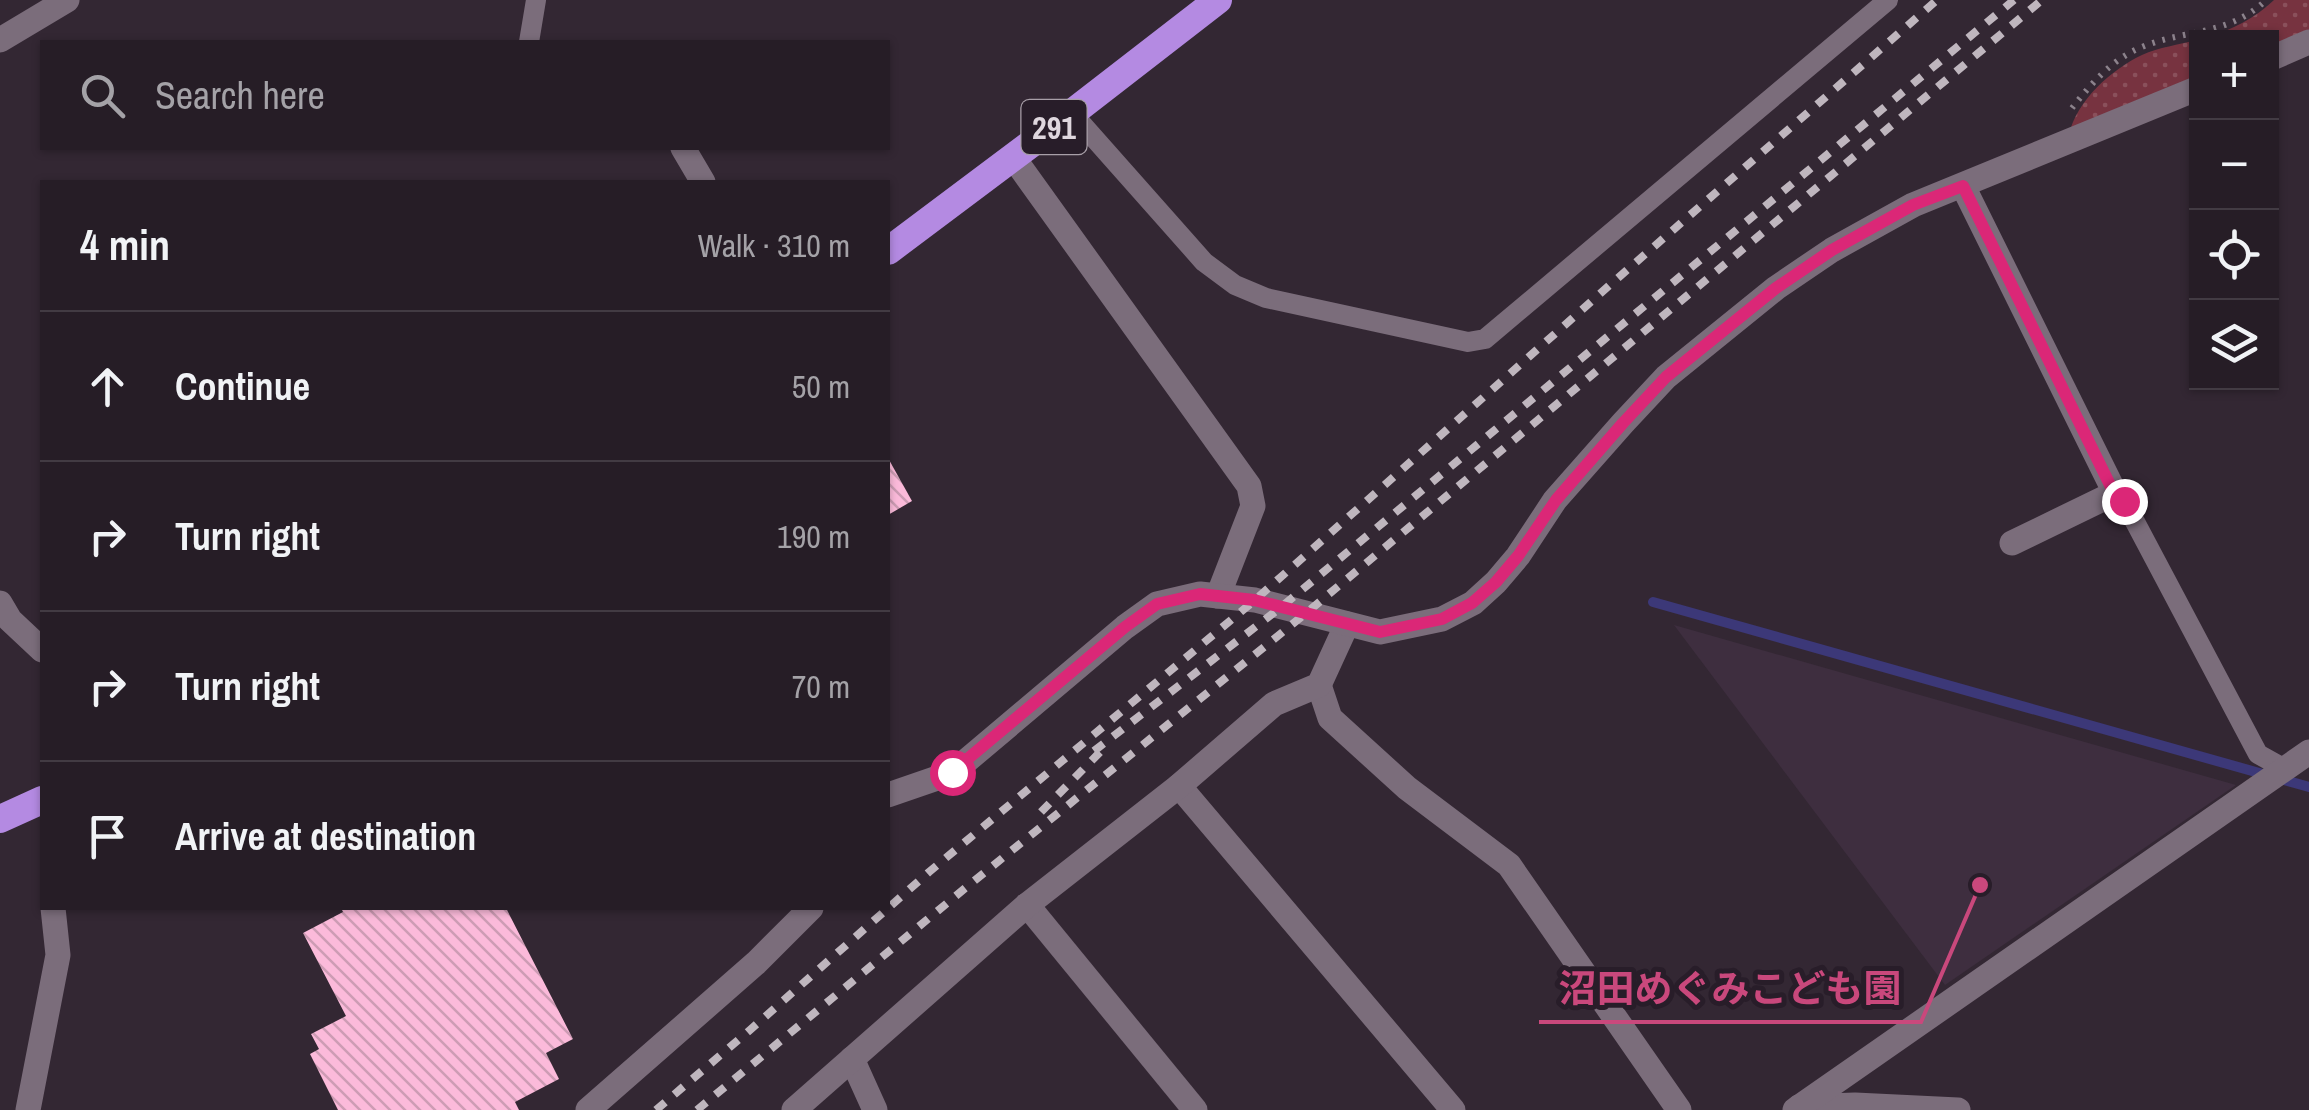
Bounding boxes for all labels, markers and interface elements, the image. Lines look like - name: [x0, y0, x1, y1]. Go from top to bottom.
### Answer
- map controls: [2189, 30, 2279, 390]
- button: +: [2189, 30, 2279, 120]
- search box: [40, 40, 890, 150]
- icon: search: [75, 68, 130, 123]
- text: Search here: [155, 70, 325, 121]
- road number: 291: [1022, 100, 1086, 154]
- button: −: [2189, 120, 2279, 210]
- button: locate: [2189, 210, 2279, 300]
- text: 4 min: [80, 217, 170, 273]
- text: Walk · 310 m: [698, 224, 850, 267]
- button: layers: [2189, 300, 2279, 390]
- icon: ahead: [80, 359, 135, 414]
- text: Continue: [175, 361, 310, 412]
- text: 50 m: [792, 365, 850, 408]
- route end: [2102, 479, 2148, 525]
- icon: right: [80, 509, 135, 564]
- text: Turn right: [175, 511, 320, 562]
- text: 190 m: [777, 515, 850, 558]
- icon: right: [80, 659, 135, 714]
- text: Turn right: [175, 661, 320, 712]
- text: 70 m: [792, 665, 850, 708]
- route start: [930, 750, 976, 796]
- icon: arrive: [80, 809, 135, 864]
- text: Arrive at destination: [175, 811, 476, 862]
- callout: 沼田めぐみこども園: [1539, 954, 1921, 1022]
- text: 沼田めぐみこども園: [1558, 963, 1902, 1014]

